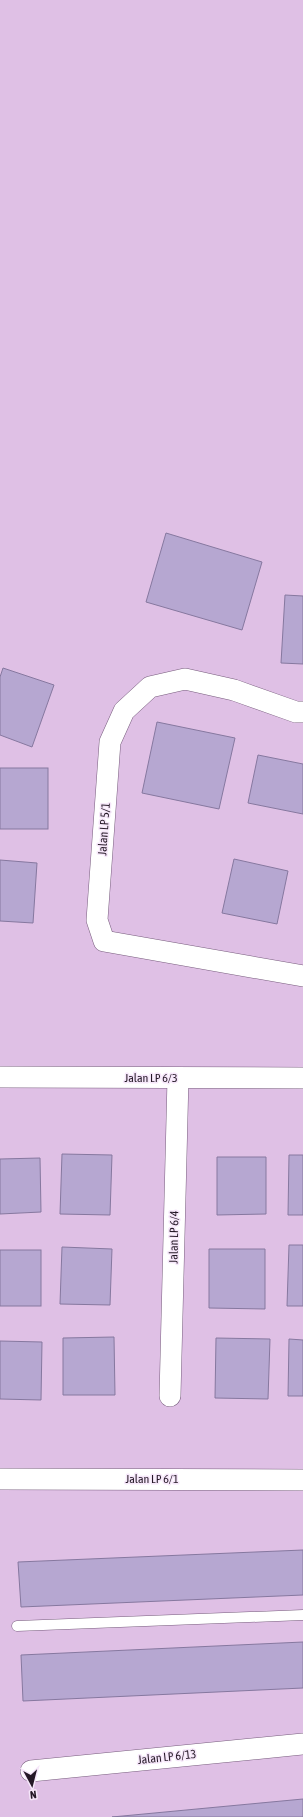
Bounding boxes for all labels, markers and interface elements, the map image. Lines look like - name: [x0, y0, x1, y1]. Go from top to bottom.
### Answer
- street label: Jalan LP 5/1: [95, 802, 113, 856]
- street label: Jalan LP 6/3: [124, 1071, 178, 1085]
- street label: Jalan LP 6/4: [167, 1210, 181, 1264]
- street label: Jalan LP 6/1: [125, 1472, 179, 1486]
- street label: Jalan LP 6/13: [137, 1747, 197, 1767]
- north arrow: [12, 1765, 52, 1805]
- text: N: [29, 1789, 37, 1801]

